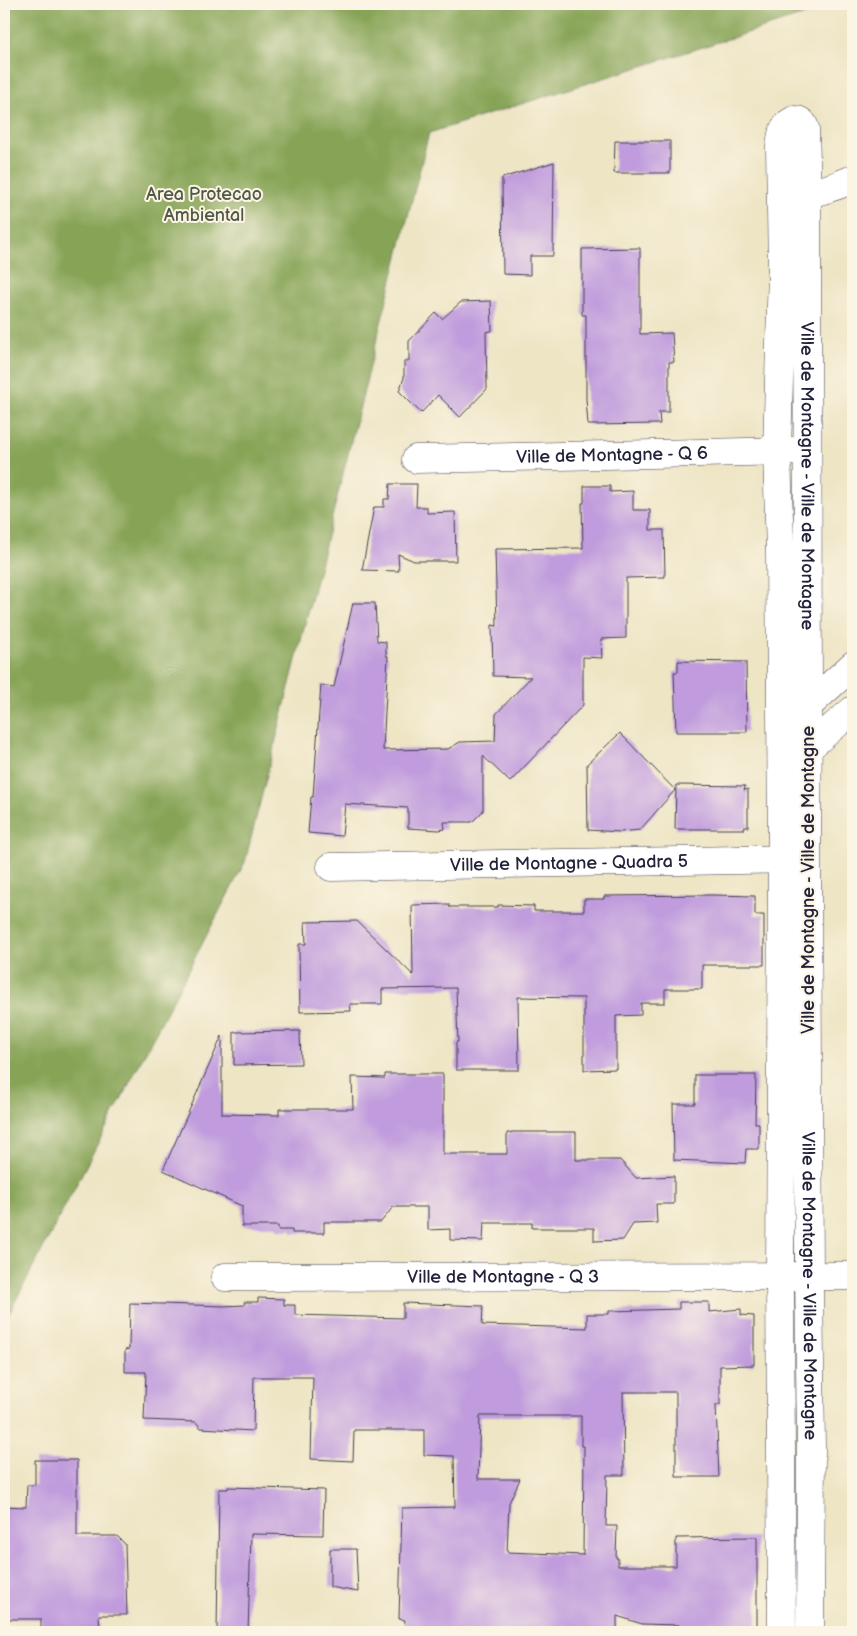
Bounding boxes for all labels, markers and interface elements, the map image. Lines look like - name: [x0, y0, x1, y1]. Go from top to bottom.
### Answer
- park label: Area Protecao Ambiental: [146, 184, 262, 226]
- street label: Ville de Montagne - Ville de Montagne: [796, 322, 818, 630]
- street label: Ville de Montagne - Q 6: [516, 443, 708, 468]
- street label: Ville de Montagne - Ville de Montagne: [798, 726, 819, 1034]
- street label: Ville de Montagne - Quadra 5: [450, 851, 688, 876]
- street label: Ville de Montagne - Ville de Montagne: [797, 1132, 821, 1441]
- street label: Ville de Montagne - Q 3: [407, 1266, 599, 1288]

